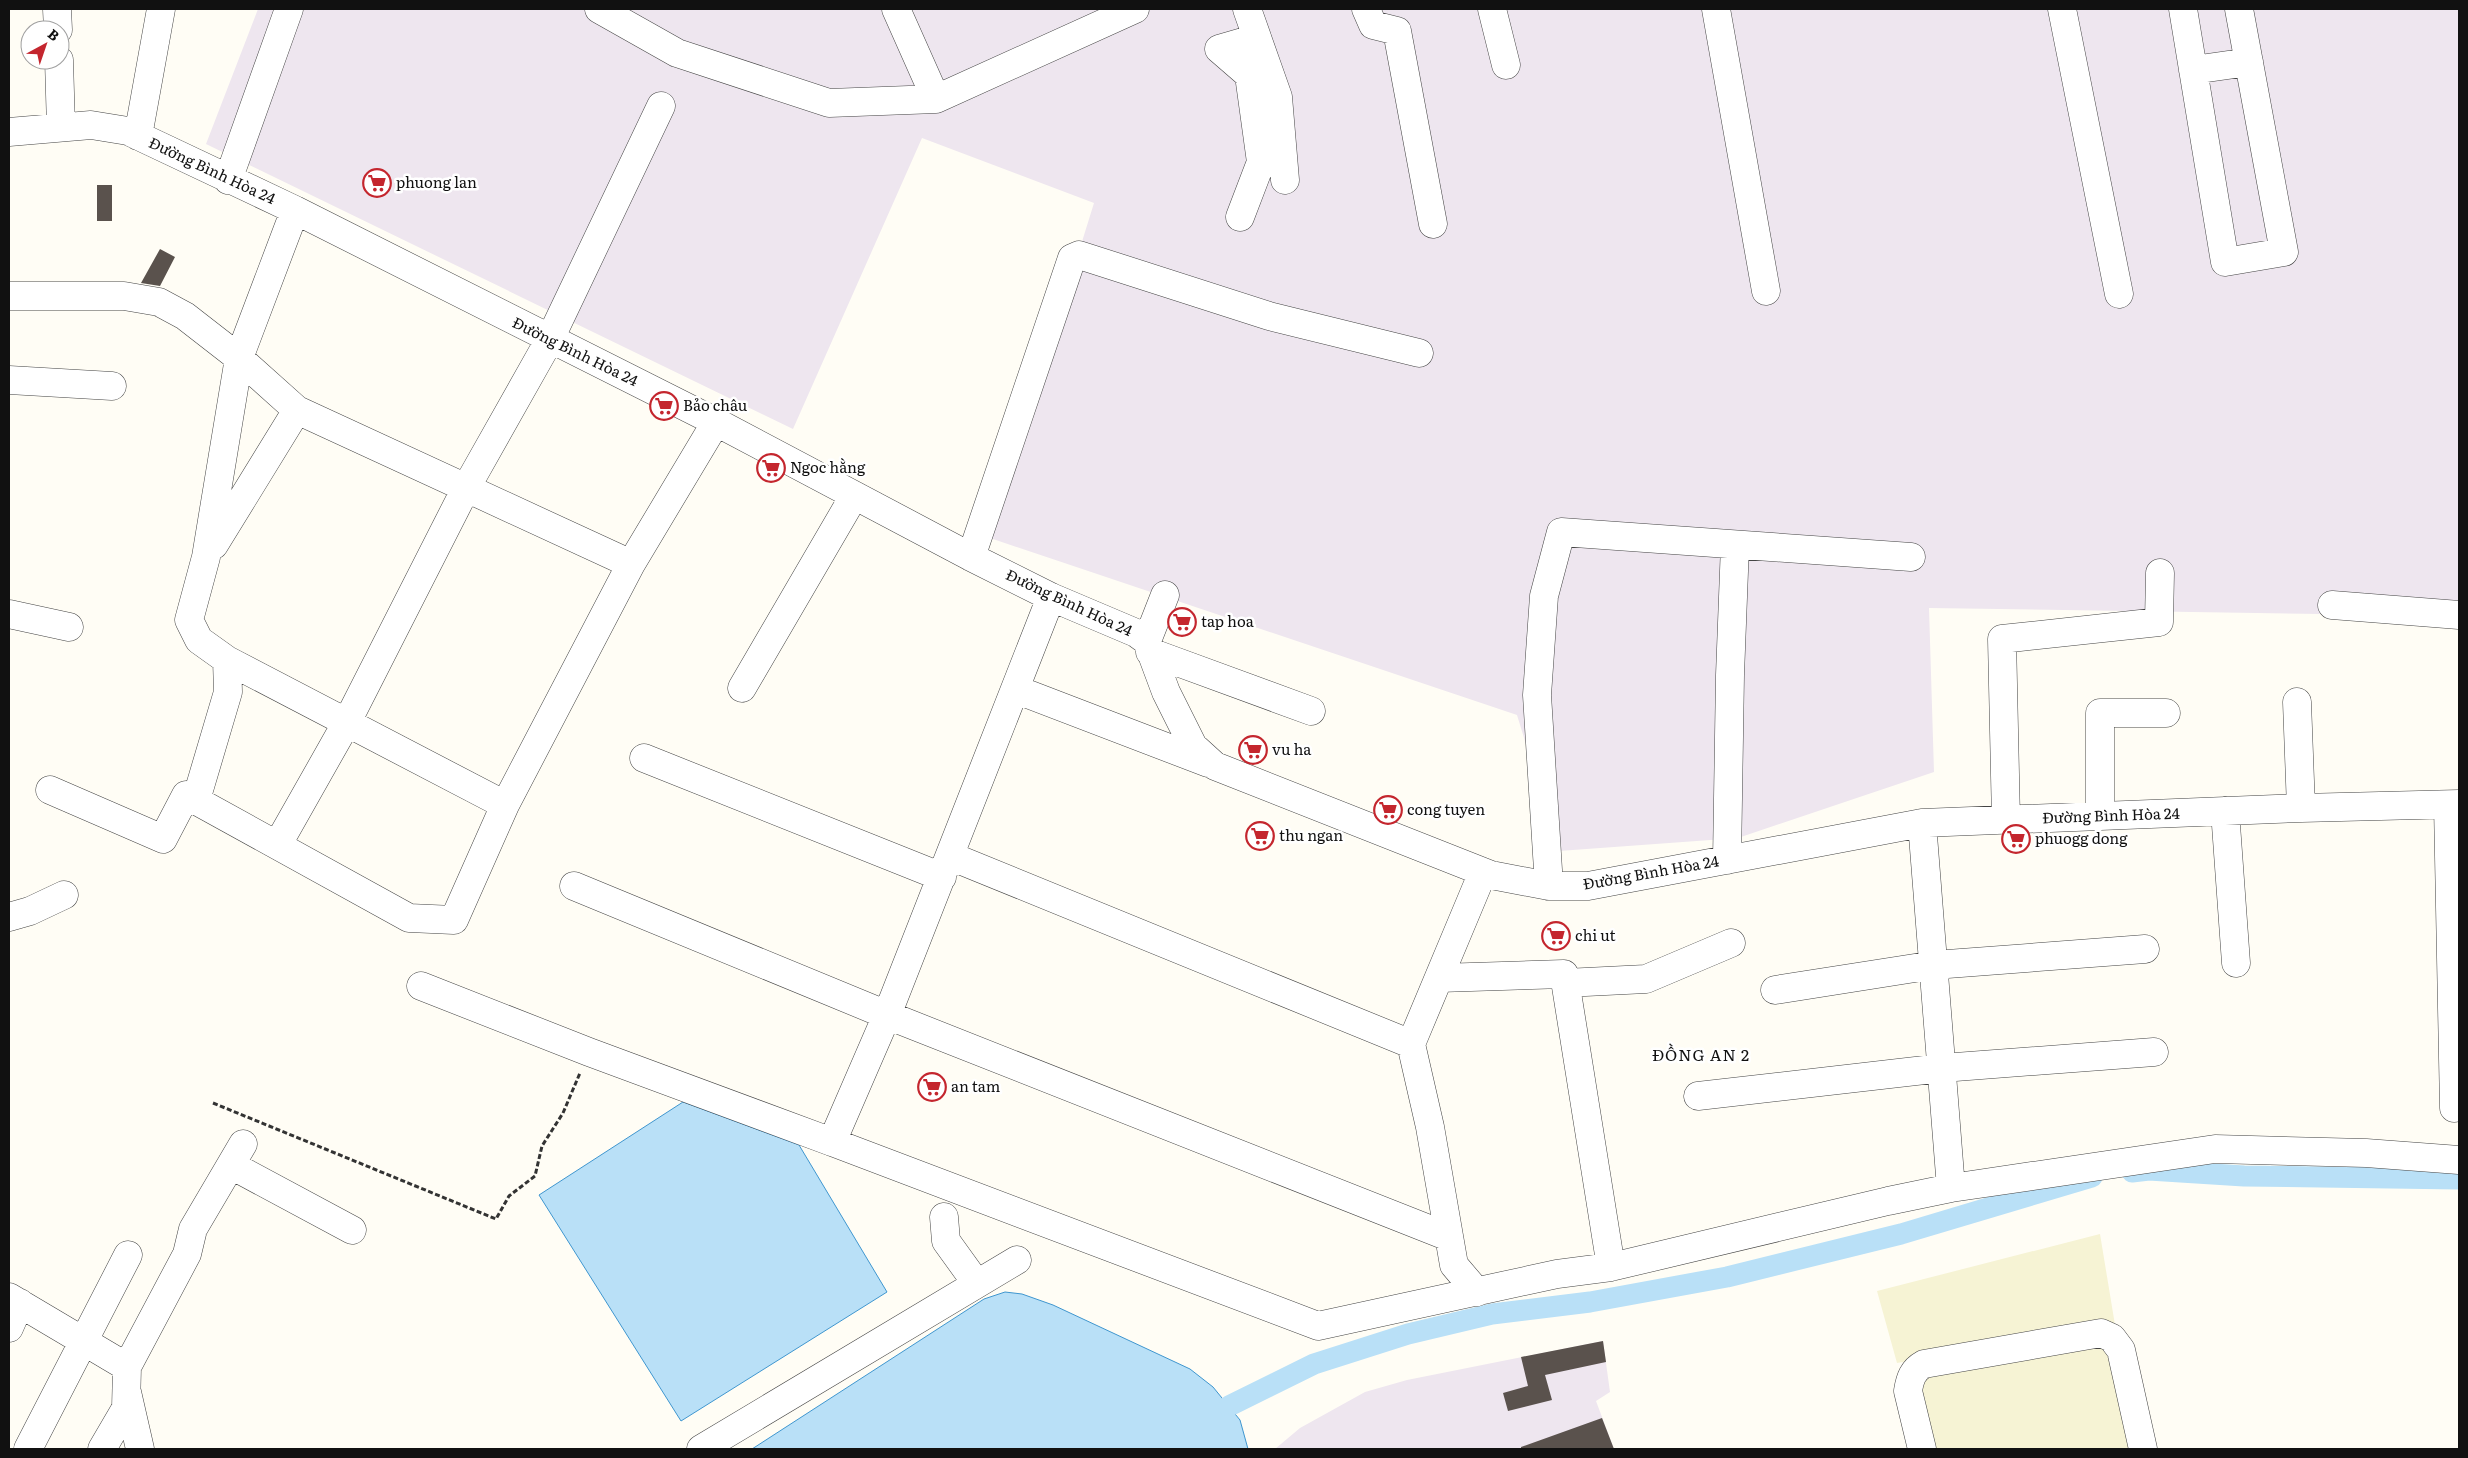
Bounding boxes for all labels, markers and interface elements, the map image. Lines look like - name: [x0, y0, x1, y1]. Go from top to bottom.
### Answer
- north arrow: [20, 20, 70, 70]
- text: B: [44, 24, 64, 45]
- street label: Đường Bình Hòa 24: [145, 130, 280, 209]
- supermarket icon: phuong lan: [362, 168, 392, 198]
- place label: phuong lan: [396, 170, 477, 193]
- street label: Đường Bình Hòa 24: [509, 310, 643, 391]
- supermarket icon: Bảo châu: [649, 391, 679, 421]
- place label: Bảo châu: [683, 393, 748, 416]
- supermarket icon: Ngoc hằng: [756, 453, 786, 483]
- place label: Ngoc hằng: [790, 455, 866, 478]
- street label: Đường Bình Hòa 24: [1002, 562, 1137, 641]
- supermarket icon: tap hoa: [1167, 607, 1197, 637]
- place label: tap hoa: [1201, 609, 1255, 632]
- supermarket icon: vu ha: [1238, 735, 1268, 765]
- place label: vu ha: [1272, 737, 1312, 760]
- supermarket icon: cong tuyen: [1373, 795, 1403, 825]
- place label: cong tuyen: [1407, 797, 1485, 820]
- street label: Đường Bình Hòa 24: [2042, 801, 2180, 828]
- supermarket icon: thu ngan: [1245, 821, 1275, 851]
- place label: thu ngan: [1279, 823, 1343, 846]
- supermarket icon: phuogg dong: [2001, 824, 2031, 854]
- place label: phuogg dong: [2035, 826, 2128, 849]
- street label: Đường Bình Hòa 24: [1581, 848, 1721, 895]
- supermarket icon: chi ut: [1541, 921, 1571, 951]
- place label: chi ut: [1575, 923, 1615, 946]
- district label: ĐỒNG AN 2: [1652, 1042, 1750, 1066]
- supermarket icon: an tam: [917, 1072, 947, 1102]
- place label: an tam: [951, 1074, 1001, 1097]

